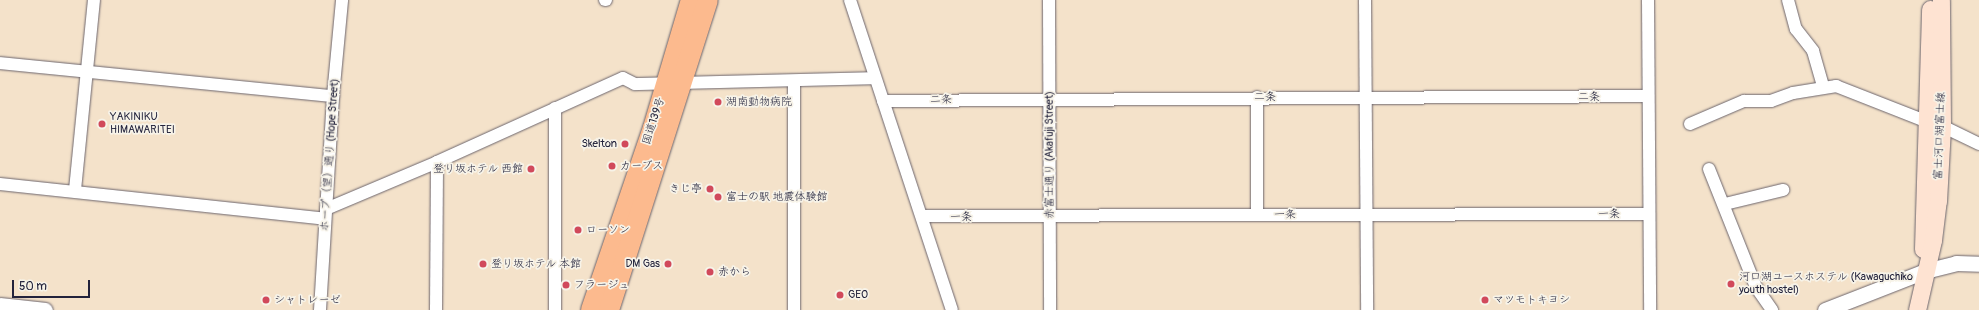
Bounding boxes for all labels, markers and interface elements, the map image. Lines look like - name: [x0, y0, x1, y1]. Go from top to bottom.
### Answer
- street label: ホープ（望）通り (Hope Street): [318, 78, 342, 232]
- street label: 二条: [1254, 90, 1276, 104]
- street label: 二条: [1578, 90, 1600, 104]
- street label: 赤富士通り (Akafuji Street): [1043, 91, 1057, 219]
- street label: 富士河口湖富士線: [1932, 92, 1948, 180]
- street label: 二条: [930, 93, 952, 107]
- place label: 湖南動物病院: [726, 95, 792, 109]
- street label: 国道139号: [640, 96, 668, 146]
- marker: 湖南動物病院: [713, 97, 723, 107]
- place label: YAKINIKU HIMAWARITEI: [110, 111, 175, 137]
- marker: YAKINIKU HIMAWARITEI: [97, 119, 107, 129]
- place label: Skelton: [582, 137, 617, 151]
- marker: Skelton: [620, 139, 630, 149]
- place label: カーブス: [620, 159, 664, 173]
- marker: カーブス: [607, 161, 617, 171]
- place label: 登り坂ホテル 西館: [433, 162, 523, 176]
- marker: 登り坂ホテル 西館: [526, 164, 536, 174]
- place label: きじ亭: [669, 182, 702, 196]
- marker: きじ亭: [705, 184, 715, 194]
- place label: 富士の駅 地震体験館: [726, 190, 827, 204]
- marker: 富士の駅 地震体験館: [713, 192, 723, 202]
- street label: 一条: [1598, 207, 1620, 221]
- street label: 一条: [1274, 208, 1296, 222]
- street label: 一条: [950, 210, 972, 224]
- place label: ローソン: [586, 223, 630, 237]
- marker: ローソン: [573, 225, 583, 235]
- place label: 登り坂ホテル 本館: [491, 257, 581, 271]
- place label: DM Gas: [625, 257, 660, 271]
- marker: 登り坂ホテル 本館: [478, 259, 488, 269]
- marker: DM Gas: [663, 259, 673, 269]
- place label: 赤から: [718, 265, 751, 279]
- marker: 赤から: [705, 267, 715, 277]
- place label: 河口湖ユースホステル (Kawaguchiko youth hostel): [1739, 271, 1913, 297]
- scale bar: [14, 272, 92, 298]
- place label: フラージュ: [574, 278, 629, 292]
- text: 50 m: [19, 279, 47, 294]
- marker: 河口湖ユースホステル (Kawaguchiko youth hostel): [1726, 279, 1736, 289]
- marker: フラージュ: [561, 280, 571, 290]
- place label: GEO: [848, 288, 868, 302]
- marker: GEO: [835, 290, 845, 300]
- place label: シャトレーゼ: [274, 293, 340, 307]
- place label: マツモトキヨシ: [1493, 293, 1570, 307]
- marker: シャトレーゼ: [261, 295, 271, 305]
- marker: マツモトキヨシ: [1480, 295, 1490, 305]

